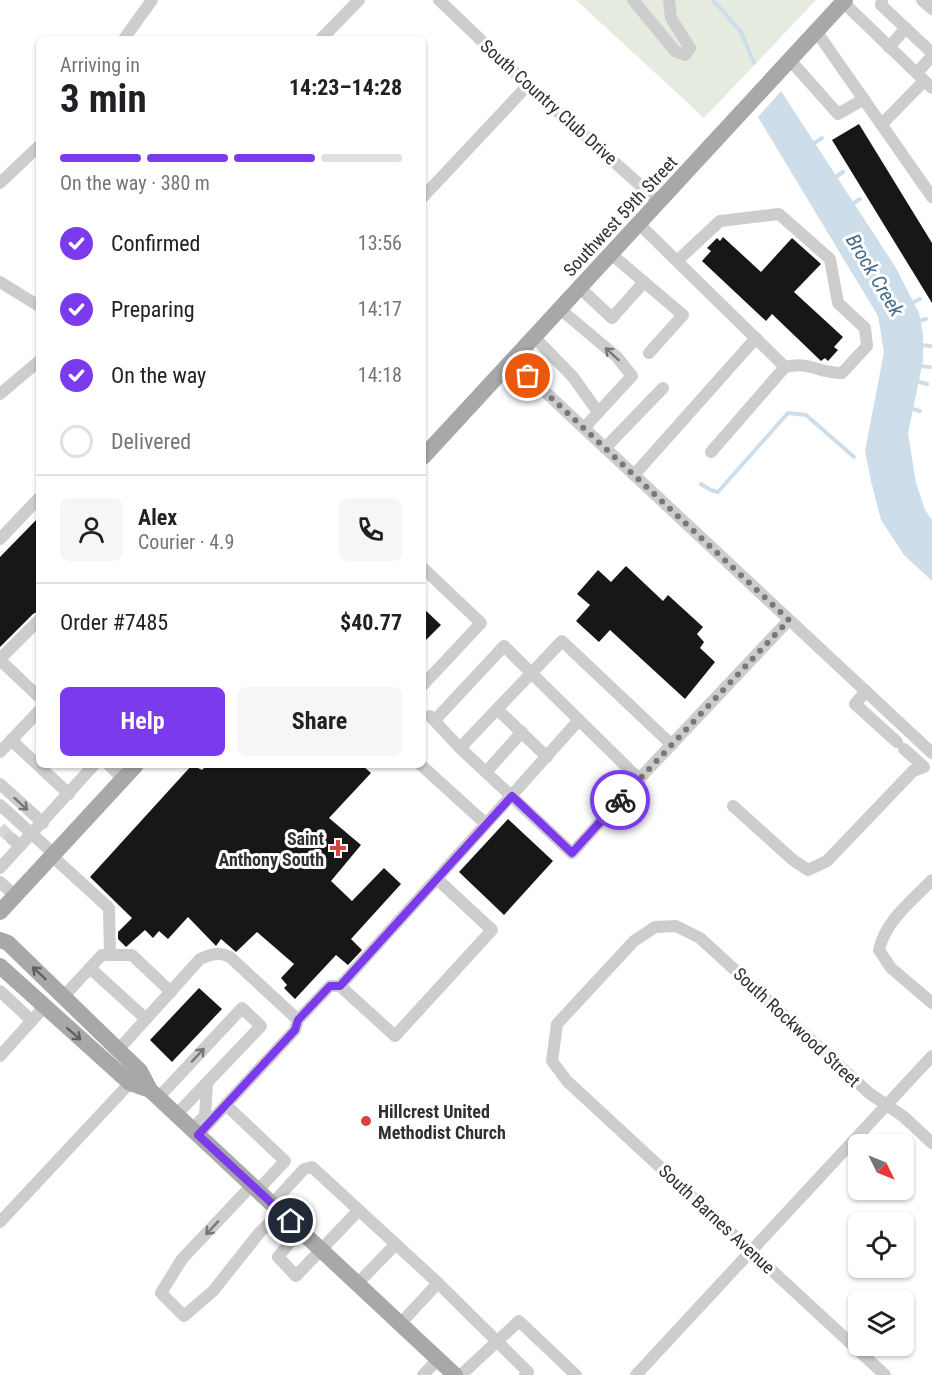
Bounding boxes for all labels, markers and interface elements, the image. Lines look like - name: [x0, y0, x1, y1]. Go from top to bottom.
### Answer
- street label: South Country Club Drive: [476, 35, 622, 169]
- text: Arriving in: [60, 53, 140, 77]
- text: 14:23–14:28: [289, 75, 402, 100]
- text: 3 min: [60, 76, 147, 122]
- street label: Southwest 59th Street: [559, 151, 681, 281]
- text: On the way · 380 m: [60, 171, 210, 195]
- icon: check: [60, 227, 93, 260]
- water label: Brock Creek: [841, 229, 910, 322]
- text: Confirmed: [111, 231, 200, 256]
- text: 13:56: [358, 231, 402, 255]
- icon: check: [60, 293, 93, 326]
- text: Preparing: [111, 297, 195, 322]
- text: 14:17: [358, 297, 402, 321]
- one-way arrow: [605, 347, 620, 361]
- pin: [502, 350, 553, 401]
- icon: check: [60, 359, 93, 392]
- icon: bag: [511, 359, 544, 392]
- text: On the way: [111, 363, 206, 388]
- text: 14:18: [358, 363, 402, 387]
- text: Delivered: [111, 429, 191, 454]
- button: person: [60, 498, 123, 561]
- button: phone: [339, 498, 402, 561]
- text: Alex: [138, 505, 177, 530]
- text: Courier · 4.9: [138, 530, 234, 554]
- text: Order #7485: [60, 610, 168, 635]
- text: $40.77: [340, 610, 402, 635]
- button: Help: [60, 687, 225, 756]
- button: Share: [237, 687, 402, 756]
- courier: [590, 770, 650, 830]
- icon: bike: [604, 784, 637, 817]
- one-way arrow: [14, 797, 29, 811]
- place label: Saint Anthony South: [219, 828, 324, 870]
- marker: Saint Anthony South: [329, 839, 347, 857]
- street label: South Rockwood Street: [729, 963, 865, 1091]
- one-way arrow: [32, 966, 47, 980]
- one-way arrow: [66, 1027, 81, 1041]
- one-way arrow: [191, 1048, 205, 1063]
- place label: Hillcrest United Methodist Church: [378, 1101, 506, 1143]
- marker: Hillcrest United Methodist Church: [359, 1114, 373, 1128]
- north arrow: [848, 1134, 914, 1200]
- map controls: [848, 1134, 914, 1356]
- street label: South Barnes Avenue: [655, 1160, 779, 1278]
- pin: [265, 1195, 316, 1246]
- icon: home: [274, 1204, 307, 1237]
- button: locate: [848, 1212, 914, 1278]
- one-way arrow: [205, 1220, 219, 1235]
- button: layers: [848, 1290, 914, 1356]

